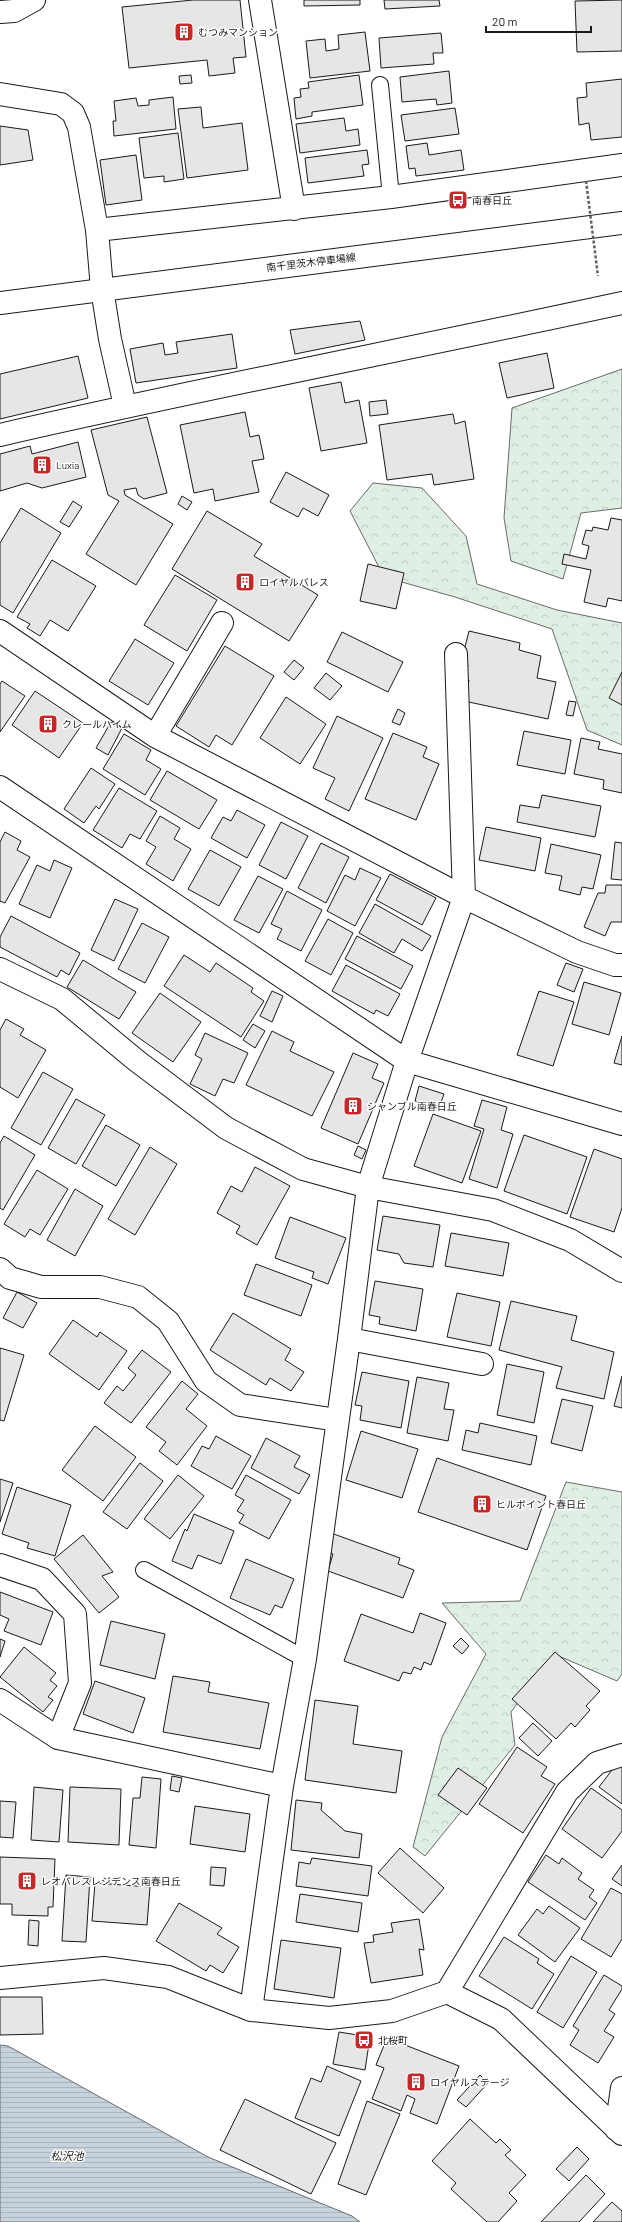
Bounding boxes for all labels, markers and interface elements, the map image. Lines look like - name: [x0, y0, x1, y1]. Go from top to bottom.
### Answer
- scale bar: [486, 8, 591, 34]
- text: 20 m: [492, 14, 518, 28]
- building icon: むつみマンション: [173, 21, 195, 43]
- place label: むつみマンション: [198, 26, 278, 38]
- bus stop icon: 南春日丘: [447, 189, 469, 211]
- place label: 南春日丘: [472, 194, 512, 206]
- street label: 南千里茨木停車場線: [266, 251, 356, 273]
- building icon: Luxia: [31, 454, 53, 476]
- place label: Luxia: [56, 459, 79, 471]
- building icon: ロイヤルパレス: [234, 571, 256, 593]
- place label: ロイヤルパレス: [259, 576, 329, 588]
- building icon: クレールハイム: [37, 713, 59, 735]
- place label: クレールハイム: [62, 718, 132, 730]
- building icon: シャンブル南春日丘: [342, 1095, 364, 1117]
- place label: シャンブル南春日丘: [367, 1100, 457, 1112]
- building icon: ヒルポイント春日丘: [471, 1493, 493, 1515]
- place label: ヒルポイント春日丘: [496, 1498, 586, 1510]
- building icon: レオパレスレジデンス南春日丘: [16, 1870, 38, 1892]
- place label: レオパレスレジデンス南春日丘: [41, 1875, 181, 1887]
- bus stop icon: 北桜町: [353, 2029, 375, 2051]
- place label: 北桜町: [378, 2034, 408, 2046]
- building icon: ロイヤルステージ: [405, 2071, 427, 2093]
- place label: ロイヤルステージ: [430, 2076, 510, 2088]
- water label: 松沢池: [51, 2149, 84, 2162]

